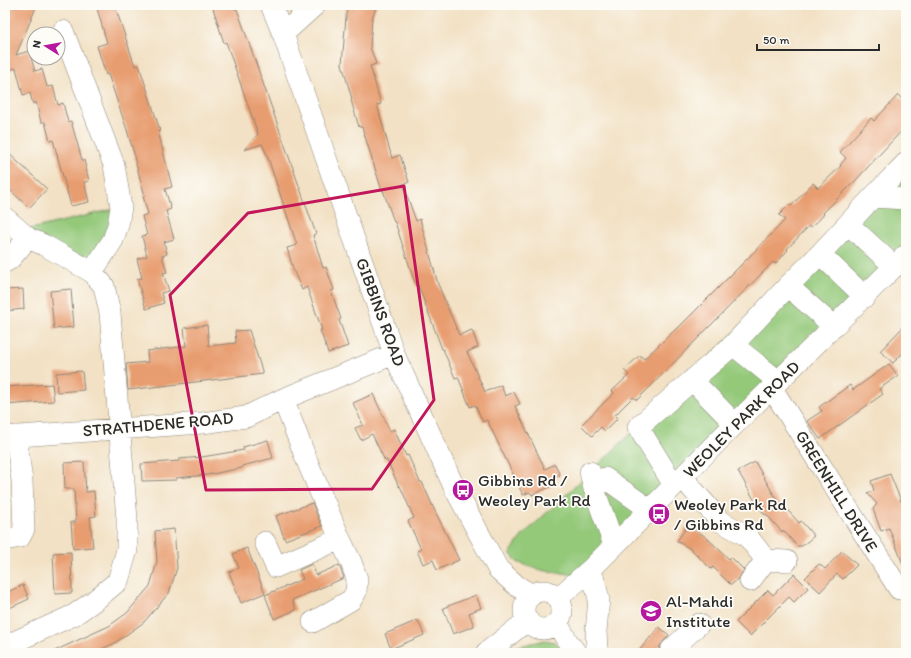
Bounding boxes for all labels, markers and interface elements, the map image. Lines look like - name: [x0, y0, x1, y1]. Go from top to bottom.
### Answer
- north arrow: [26, 26, 66, 66]
- scale bar: [757, 26, 879, 52]
- text: 50 m: [763, 33, 789, 47]
- text: N: [30, 39, 44, 49]
- street label: GIBBINS ROAD: [352, 255, 410, 369]
- street label: WEOLEY PARK ROAD: [678, 356, 804, 482]
- street label: STRATHDENE ROAD: [82, 407, 234, 441]
- street label: GREENHILL DRIVE: [792, 427, 882, 555]
- place label: Gibbins Rd / Weoley Park Rd: [478, 470, 591, 510]
- bus stop icon: Gibbins Rd / Weoley Park Rd: [450, 477, 476, 503]
- place label: Weoley Park Rd / Gibbins Rd: [674, 494, 787, 534]
- bus stop icon: Weoley Park Rd / Gibbins Rd: [646, 501, 672, 527]
- place label: Al-Mahdi Institute: [666, 591, 733, 631]
- school or university icon: Al-Mahdi Institute: [638, 598, 664, 624]

